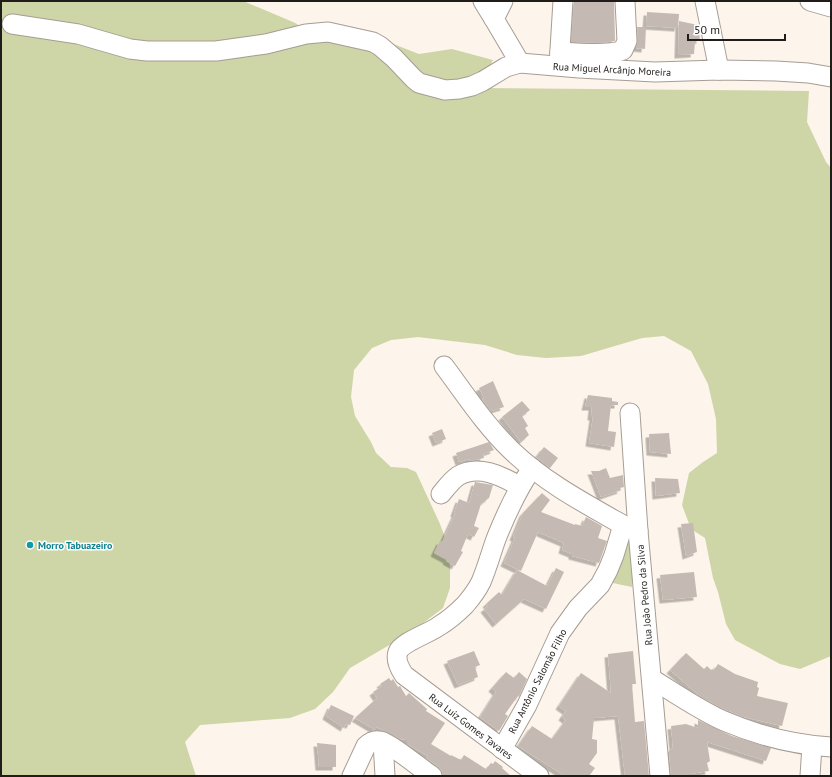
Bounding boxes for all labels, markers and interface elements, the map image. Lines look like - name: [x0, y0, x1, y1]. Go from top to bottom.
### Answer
- scale bar: [688, 16, 785, 42]
- text: 50 m: [694, 22, 720, 37]
- street label: Rua Miguel Arcânjo Moreira: [553, 60, 671, 79]
- place label: Morro Tabuazeiro: [38, 539, 113, 552]
- marker: Morro Tabuazeiro: [25, 540, 35, 550]
- street label: Rua João Pedro da Silva: [634, 544, 655, 646]
- street label: Rua Antônio Salomão Filho: [505, 627, 570, 736]
- street label: Rua Luiz Gomes Tavares: [426, 691, 515, 762]

